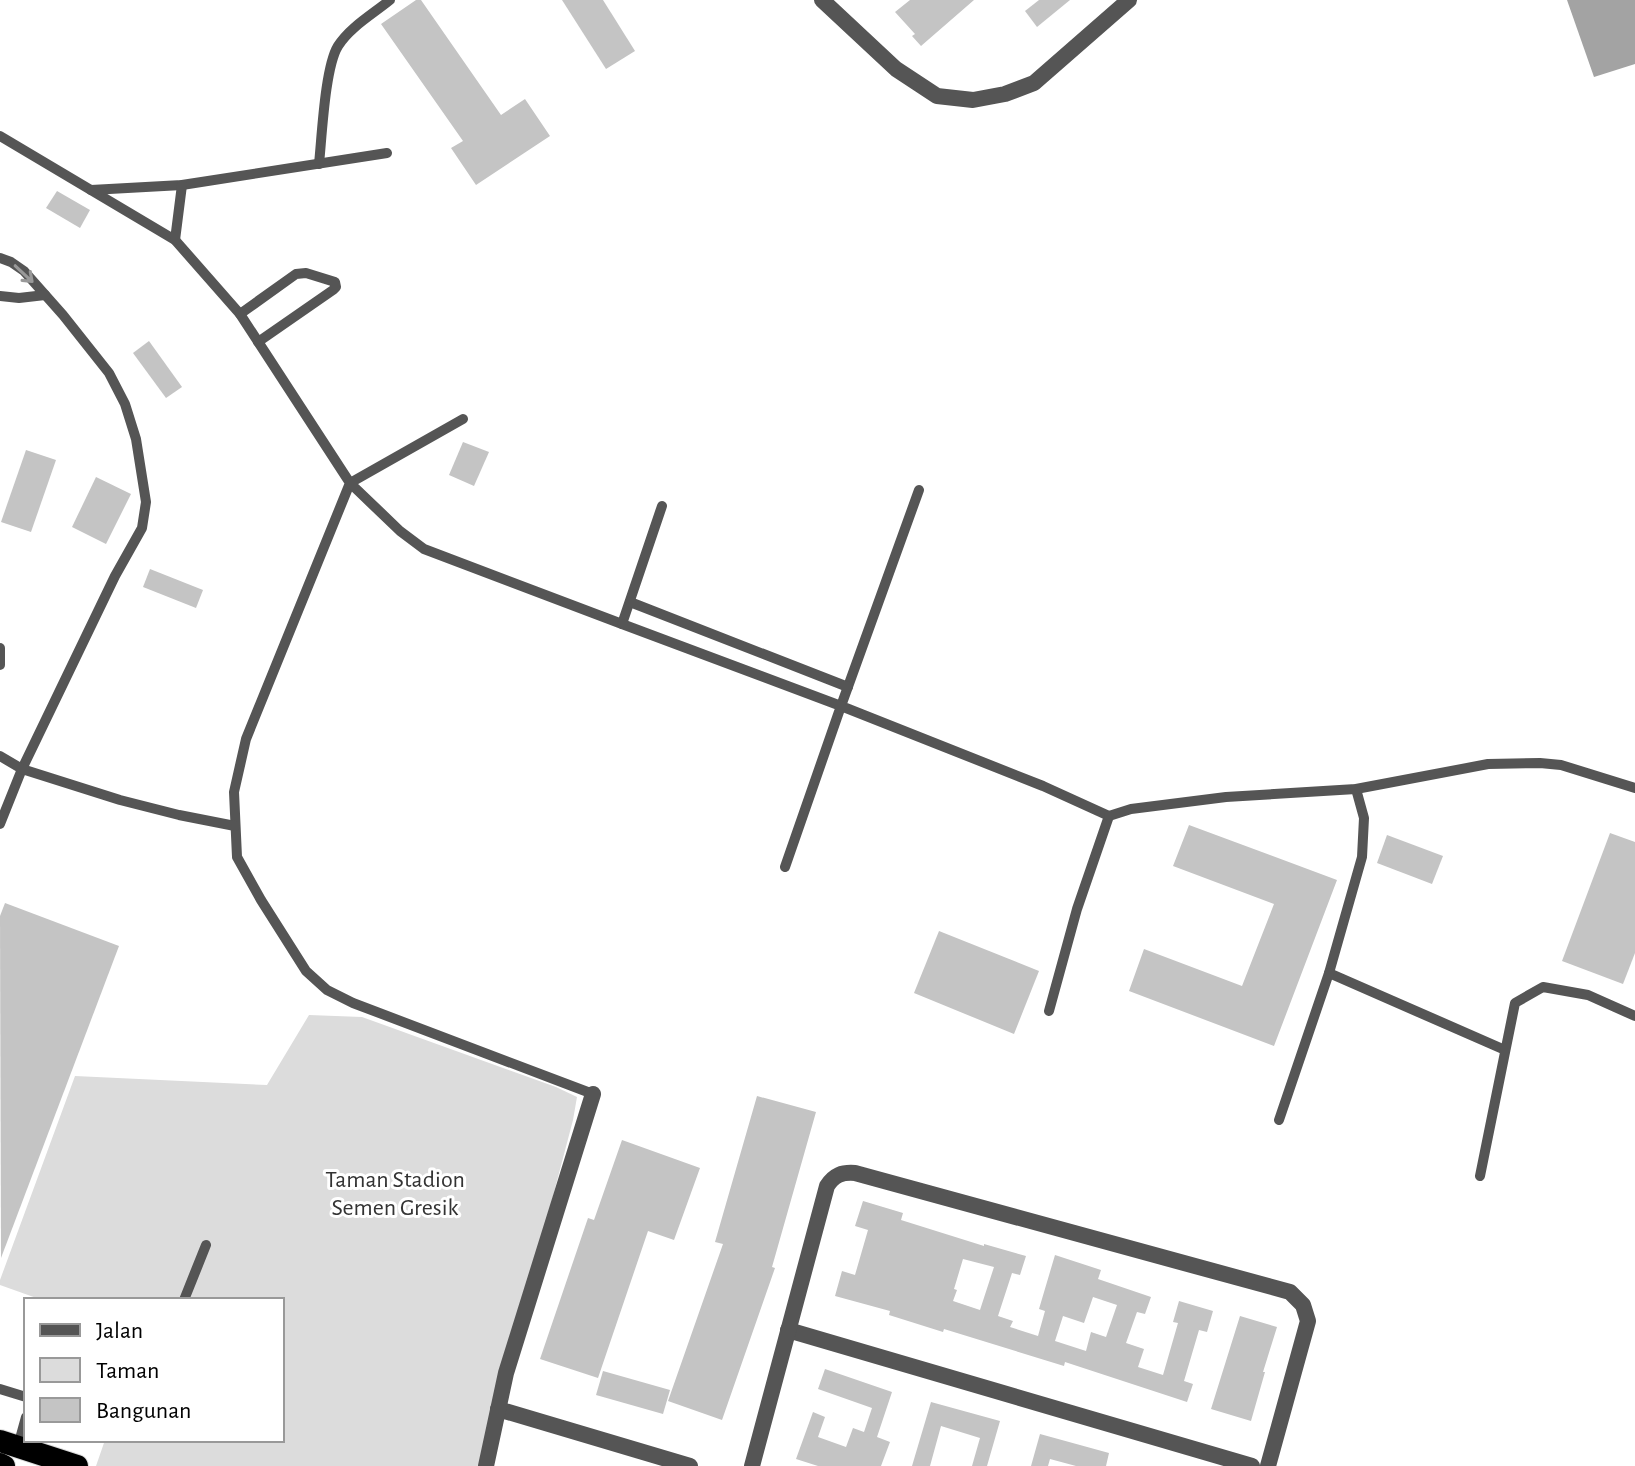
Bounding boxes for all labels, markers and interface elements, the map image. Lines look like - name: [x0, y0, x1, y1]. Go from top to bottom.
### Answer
- one-way arrow: [14, 264, 34, 282]
- park label: Taman Stadion Semen Gresik: [325, 1168, 465, 1220]
- legend: [24, 1298, 284, 1442]
- text: Jalan: [96, 1319, 143, 1343]
- text: Taman: [96, 1359, 159, 1383]
- text: Bangunan: [96, 1399, 191, 1423]

